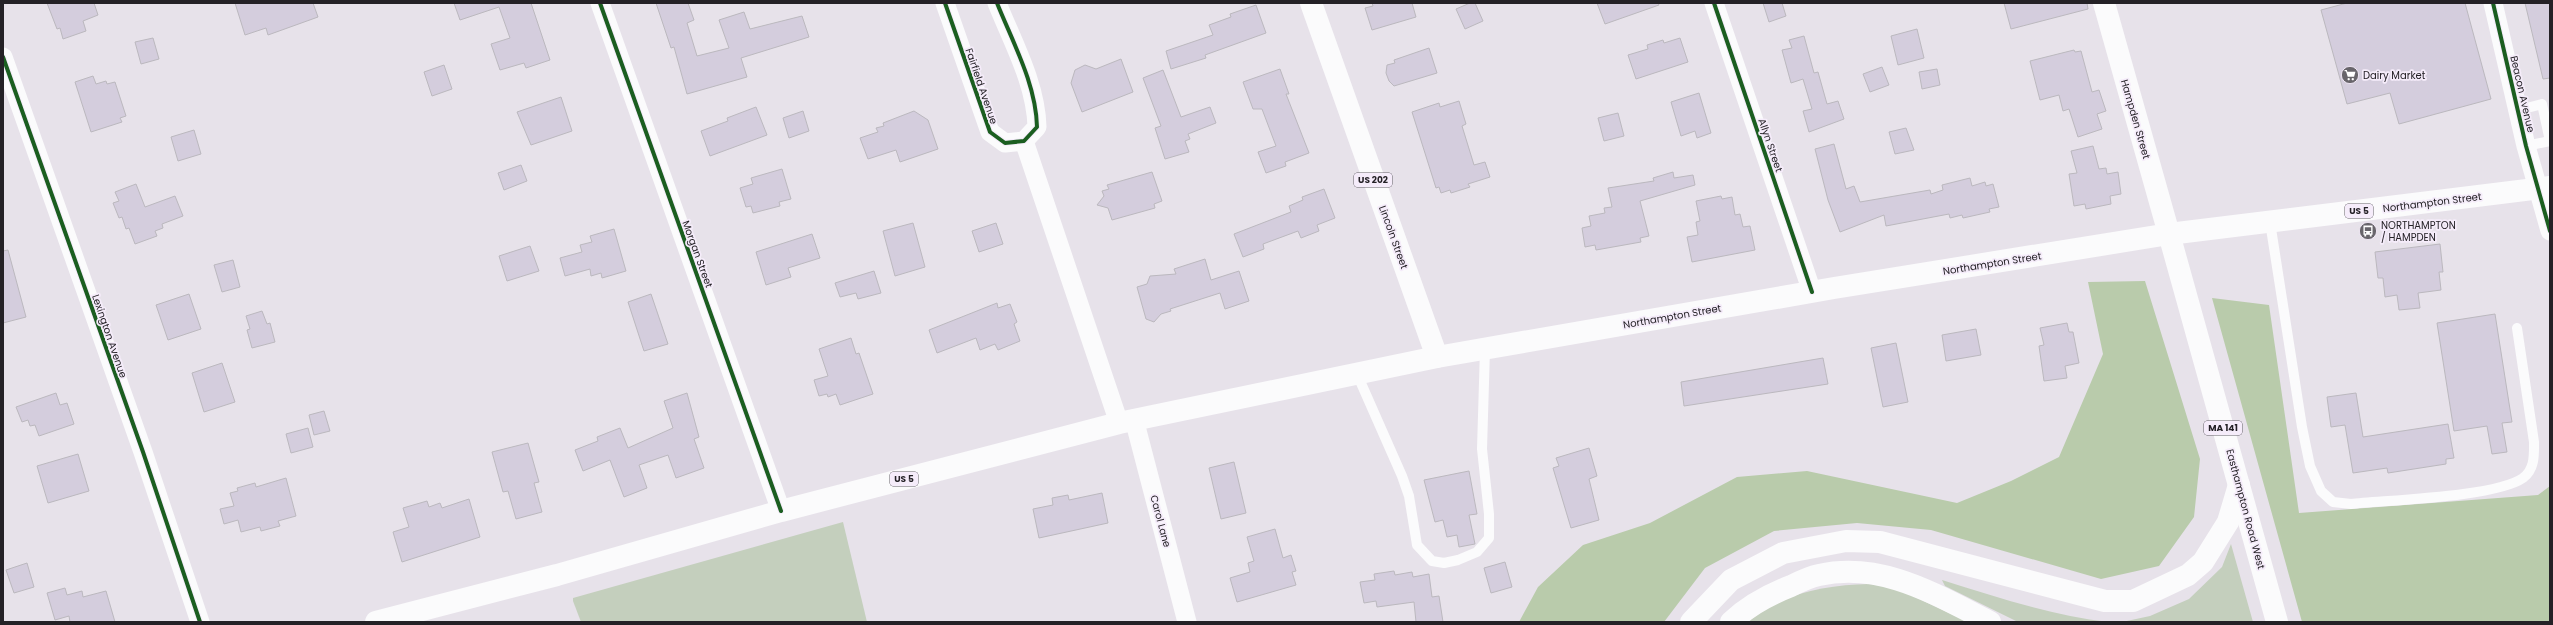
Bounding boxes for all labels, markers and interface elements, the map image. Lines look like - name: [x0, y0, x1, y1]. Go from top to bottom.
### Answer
- street label: Fairfield Avenue: [962, 46, 1002, 126]
- street label: Beacon Avenue: [2506, 54, 2539, 134]
- supermarket icon: Dairy Market: [2340, 65, 2360, 85]
- place label: Dairy Market: [2363, 68, 2426, 83]
- street label: Hampden Street: [2117, 78, 2154, 161]
- street label: Allyn Street: [1754, 116, 1787, 174]
- road number: US 202: [1354, 173, 1392, 187]
- street label: Northampton Street: [2382, 189, 2483, 216]
- street label: Lincoln Street: [1375, 203, 1412, 271]
- road number: US 5: [2345, 204, 2373, 218]
- street label: Morgan Street: [678, 218, 717, 290]
- place label: NORTHAMPTON / HAMPDEN: [2381, 218, 2456, 245]
- bus stop icon: NORTHAMPTON / HAMPDEN: [2358, 221, 2378, 241]
- street label: Northampton Street: [1942, 248, 2043, 279]
- street label: Lexington Avenue: [88, 292, 131, 380]
- street label: Northampton Street: [1622, 300, 1723, 333]
- road number: MA 141: [2204, 421, 2242, 435]
- street label: Easthampton Road West: [2222, 448, 2269, 571]
- road number: US 5: [890, 472, 918, 486]
- street label: Carol Lane: [1146, 493, 1175, 549]

